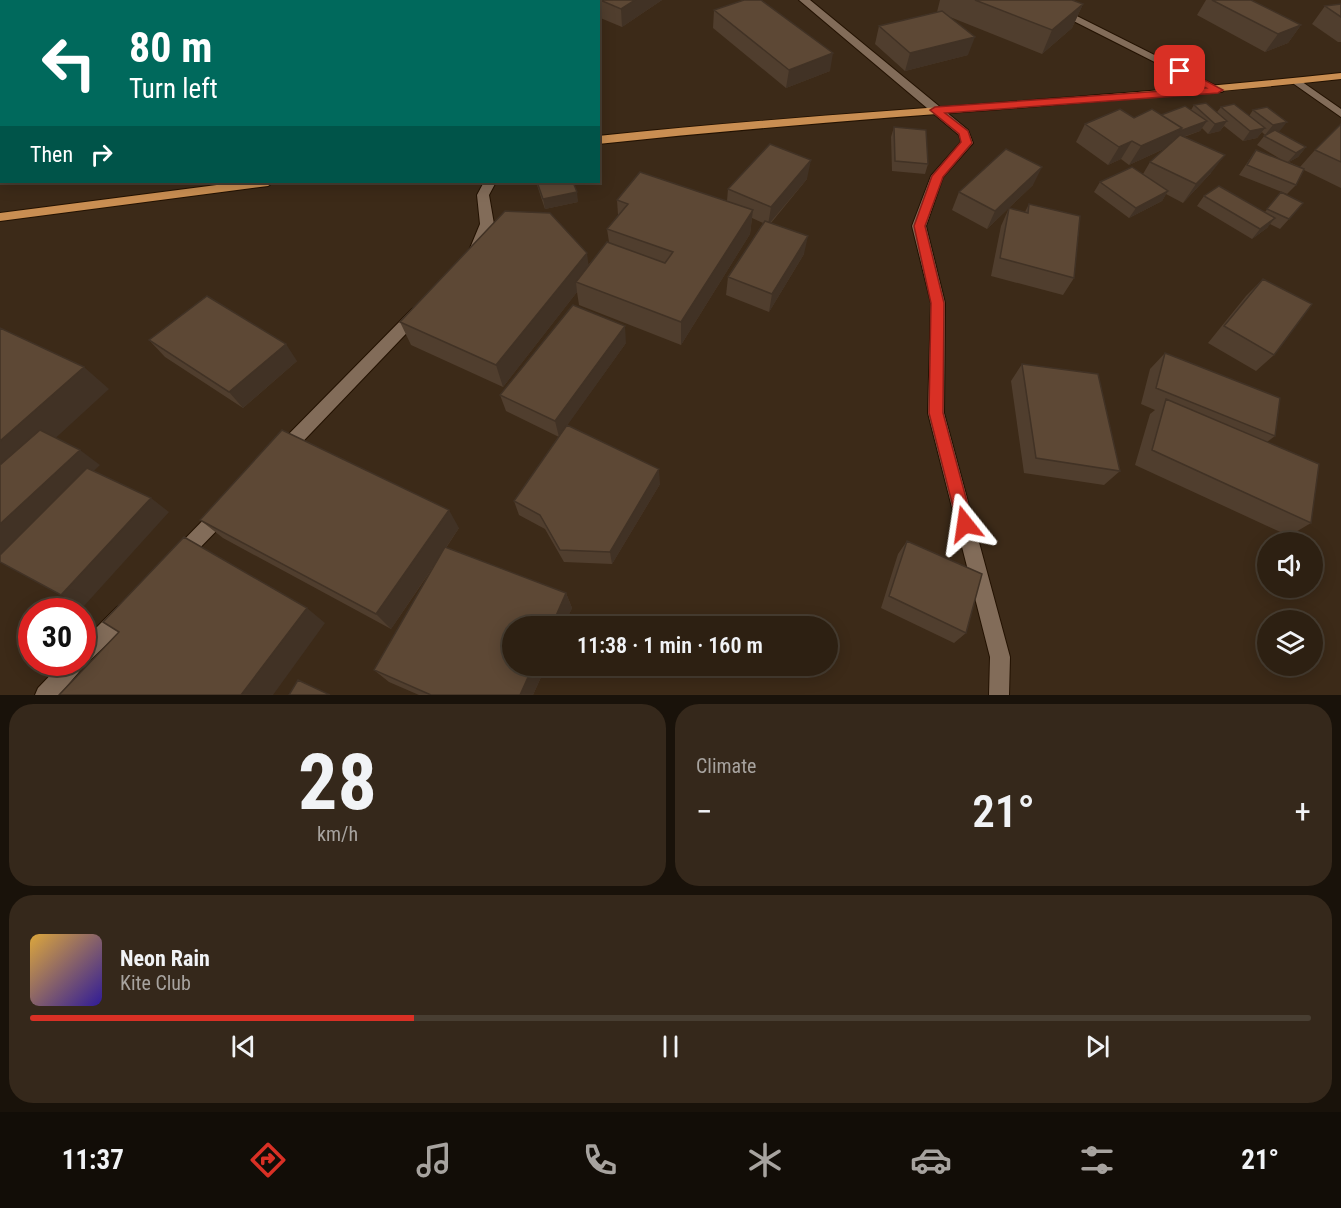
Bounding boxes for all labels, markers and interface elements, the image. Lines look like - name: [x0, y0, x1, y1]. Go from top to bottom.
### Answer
- text: 80 m: [129, 23, 212, 72]
- icon: left: [30, 24, 108, 102]
- pin: [1154, 45, 1205, 96]
- icon: arrive: [1163, 54, 1196, 87]
- text: Turn left: [129, 73, 218, 105]
- icon: right: [85, 138, 118, 171]
- text: Then: [30, 142, 73, 167]
- position arrow: [933, 492, 997, 556]
- map controls: [1257, 532, 1323, 676]
- button: sound: [1257, 532, 1323, 598]
- speed limit sign: 30: [18, 598, 96, 676]
- button: layers: [1257, 610, 1323, 676]
- text: 11:38 · 1 min · 160 m: [577, 633, 763, 658]
- text: 28: [298, 737, 377, 828]
- text: Climate: [696, 754, 756, 778]
- text: 21°: [972, 785, 1035, 838]
- text: −: [696, 792, 713, 831]
- text: +: [1295, 792, 1311, 831]
- text: km/h: [317, 822, 358, 846]
- text: Neon Rain: [120, 946, 210, 971]
- text: Kite Club: [120, 971, 191, 995]
- icon: previous: [227, 1030, 260, 1063]
- icon: pause: [654, 1030, 687, 1063]
- icon: next: [1081, 1030, 1114, 1063]
- icon: directions: [247, 1139, 289, 1181]
- icon: music: [413, 1139, 455, 1181]
- icon: phone: [579, 1139, 621, 1181]
- icon: climate: [744, 1139, 786, 1181]
- icon: car: [910, 1139, 952, 1181]
- icon: filters: [1076, 1139, 1118, 1181]
- text: 11:37: [62, 1144, 124, 1176]
- text: 21°: [1241, 1144, 1279, 1176]

